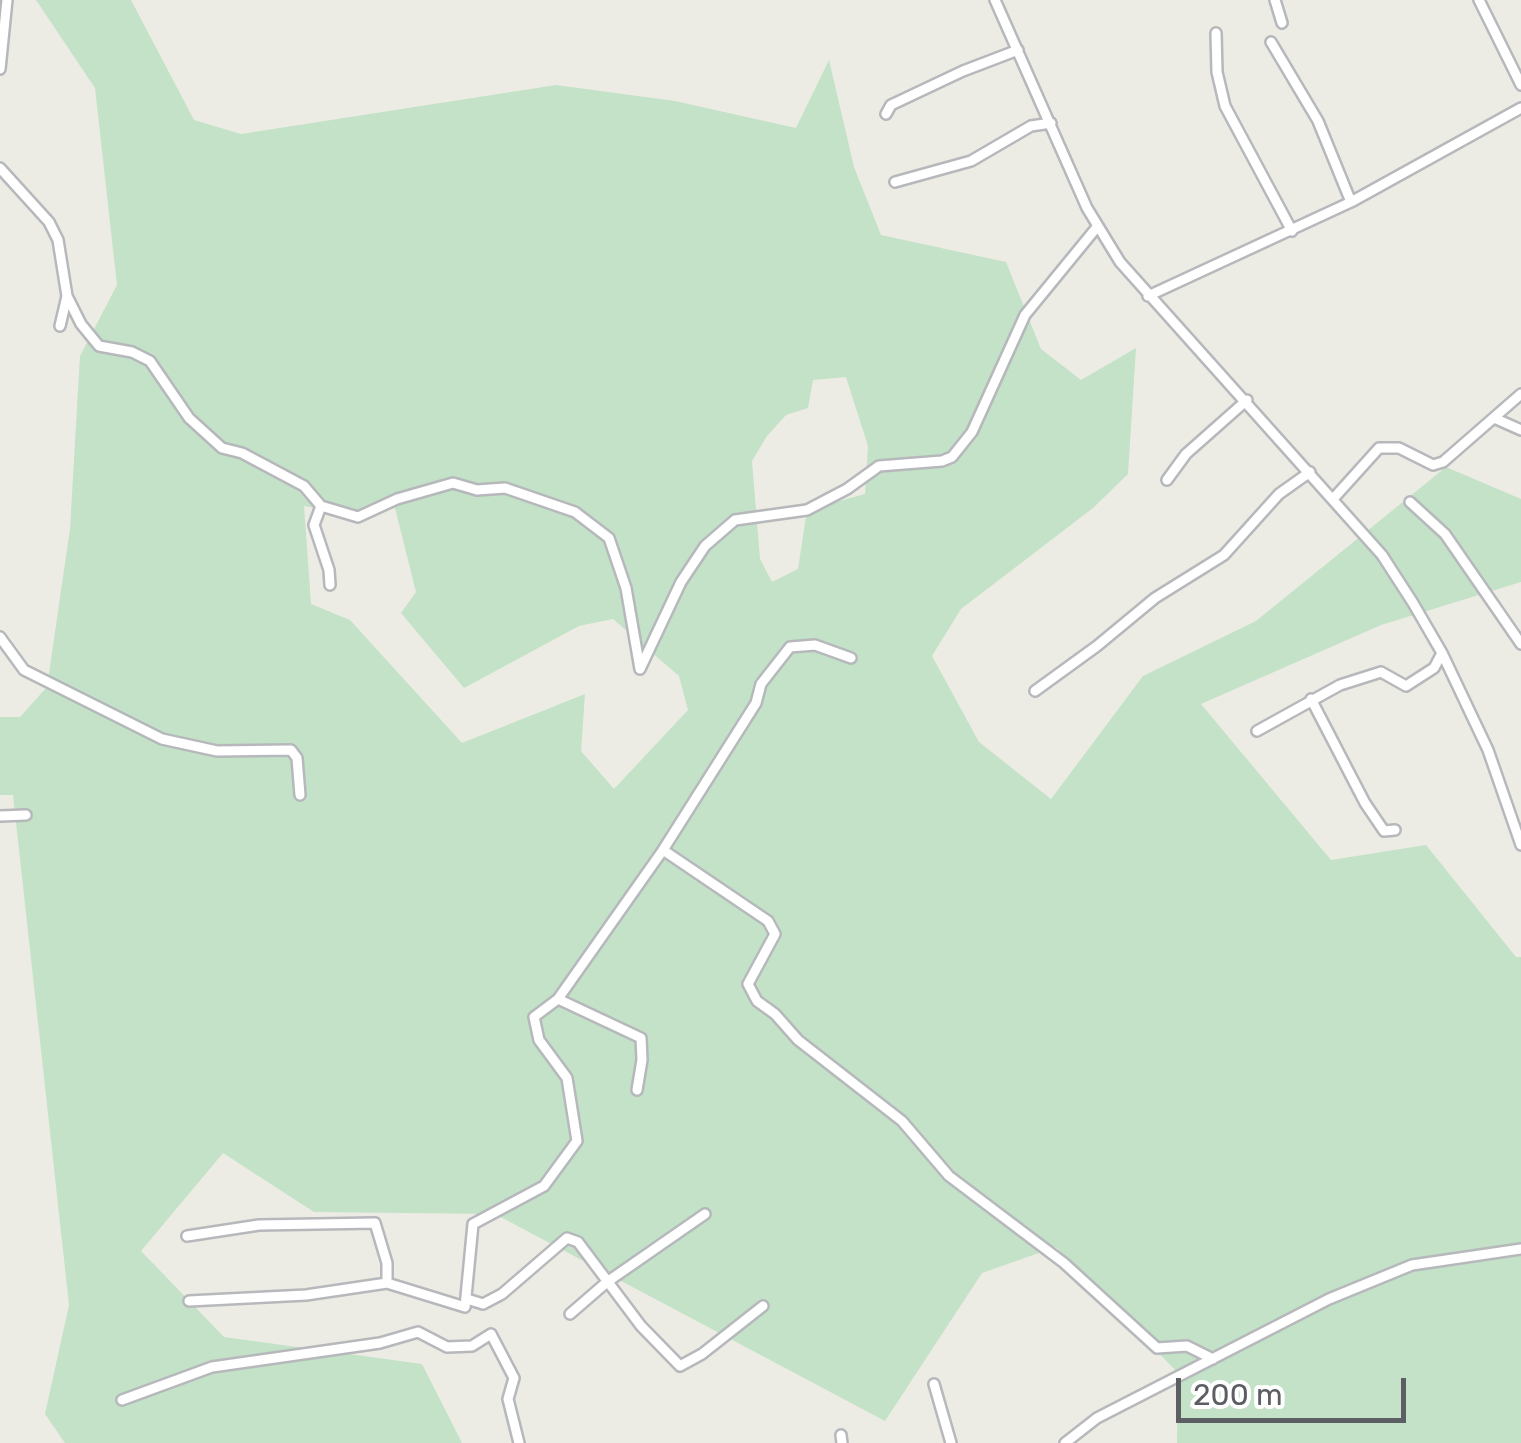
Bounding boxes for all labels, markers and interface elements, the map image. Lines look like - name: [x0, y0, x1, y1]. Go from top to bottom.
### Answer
- scale bar: [1181, 1358, 1411, 1420]
- text: 200 m: [1193, 1377, 1283, 1413]

